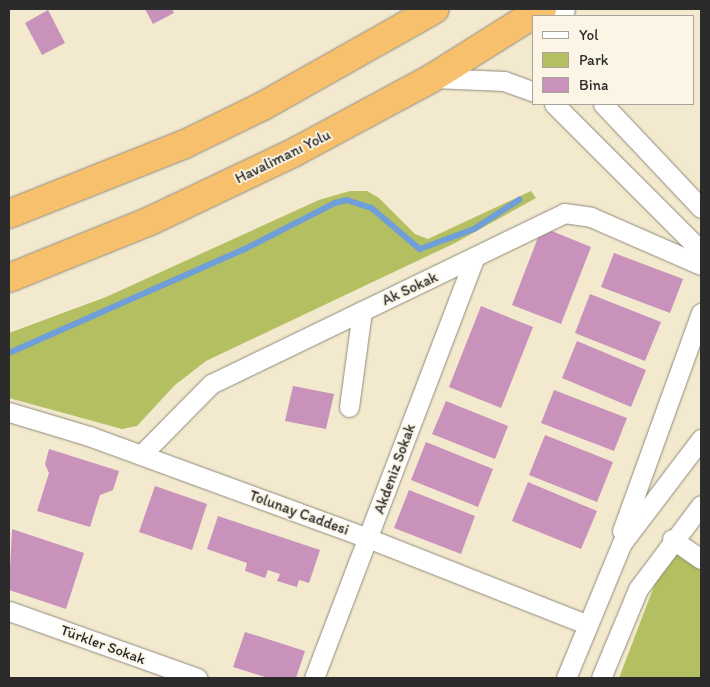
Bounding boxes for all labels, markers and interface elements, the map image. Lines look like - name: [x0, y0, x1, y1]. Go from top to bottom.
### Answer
- legend: [532, 15, 695, 105]
- text: Yol: [579, 26, 598, 44]
- text: Park: [579, 51, 609, 69]
- text: Bina: [579, 76, 608, 94]
- street label: Havalimanı Yolu: [232, 126, 334, 188]
- street label: Ak Sokak: [379, 268, 441, 310]
- street label: Akdeniz Sokak: [370, 422, 420, 516]
- street label: Tolunay Caddesi: [247, 487, 351, 539]
- street label: Türkler Sokak: [58, 621, 148, 669]

